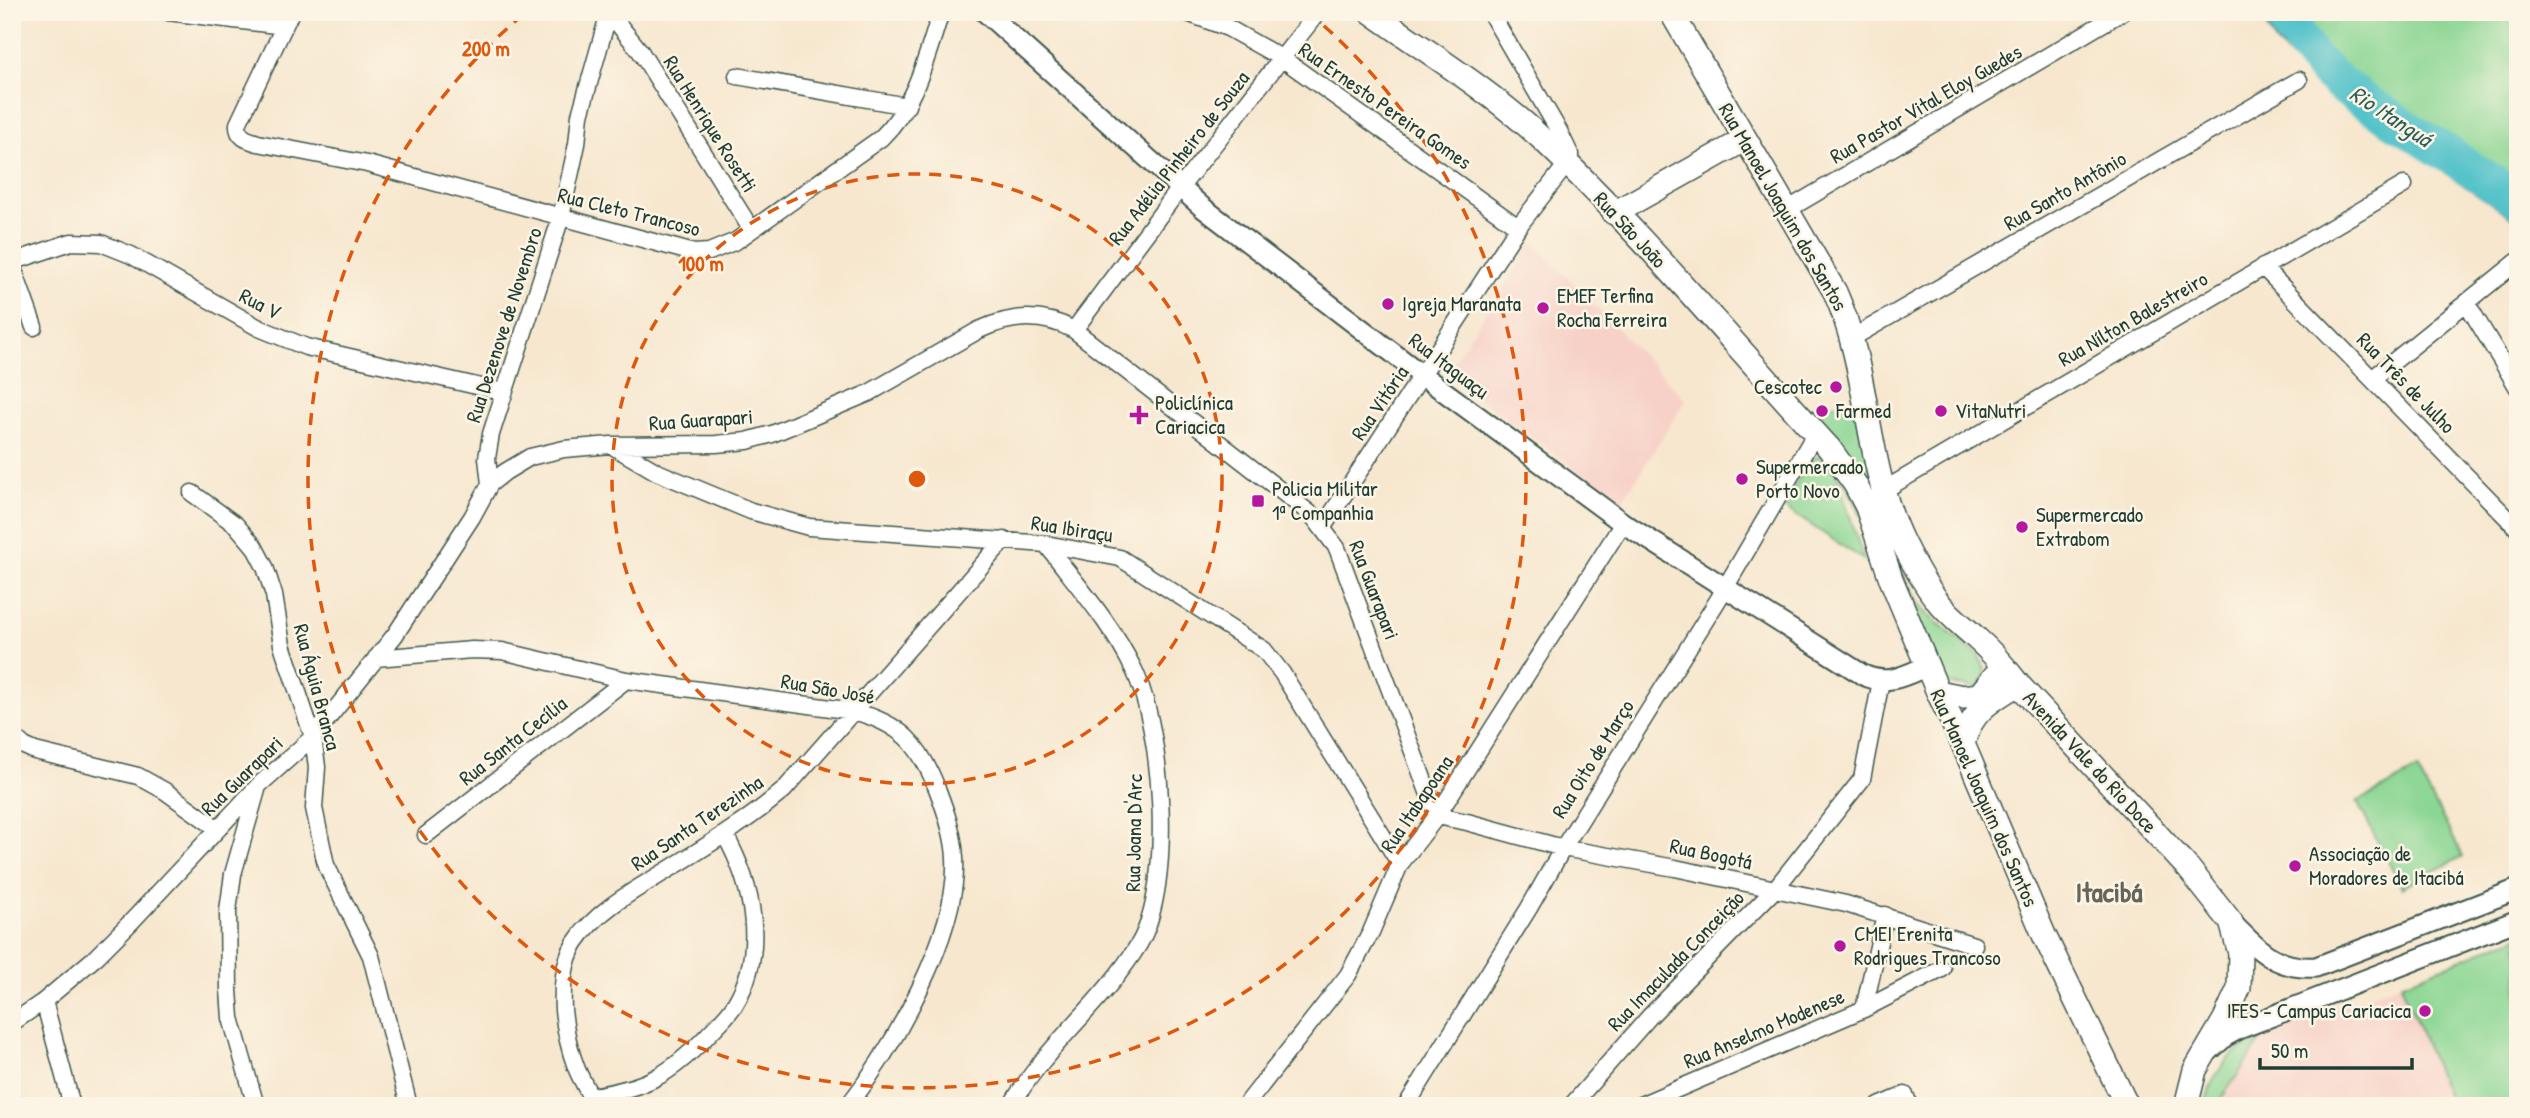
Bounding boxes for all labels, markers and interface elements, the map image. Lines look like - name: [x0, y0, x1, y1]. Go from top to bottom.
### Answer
- text: 200 m: [462, 34, 510, 63]
- street label: Rua Ernesto Pereira Gomes: [1293, 35, 1478, 176]
- street label: Rua Pastor Vital Eloy Guedes: [1825, 37, 2027, 170]
- street label: Rua Henrique Rosetti: [657, 50, 764, 198]
- street label: Rua Adélia Pinheiro de Souza: [1101, 65, 1256, 251]
- water label: Rio Itanguá: [2344, 78, 2440, 155]
- street label: Rua Manoel Joaquim dos Santos: [1712, 97, 1855, 316]
- street label: Rua Santo Antônio: [1998, 144, 2131, 237]
- street label: Rua Cleto Trancoso: [555, 180, 703, 243]
- street label: Rua São João: [1587, 185, 1673, 274]
- street label: Rua Dezenove de Novembro: [458, 224, 549, 426]
- text: 100 m: [678, 249, 724, 278]
- street label: Rua Nílton Balestreiro: [2053, 264, 2213, 373]
- street label: Rua V: [235, 281, 286, 326]
- place label: EMEF Terfina Rocha Ferreira: [1557, 281, 1667, 334]
- place label: Igreja Maranata: [1402, 289, 1521, 318]
- marker: Igreja Maranata: [1380, 296, 1396, 312]
- marker: EMEF Terfina Rocha Ferreira: [1535, 300, 1551, 316]
- street label: Rua Itaguaçu: [1403, 326, 1496, 406]
- street label: Rua Três de Julho: [2351, 326, 2462, 440]
- street label: Rua Vitória: [1344, 360, 1415, 446]
- place label: Cescotec: [1754, 372, 1823, 401]
- marker: Cescotec: [1828, 379, 1844, 395]
- place label: Policlínica Cariacica: [1155, 388, 1233, 441]
- place label: Farmed: [1835, 396, 1891, 425]
- place label: VitaNutri: [1955, 396, 2027, 425]
- street label: Rua Guarapari: [648, 401, 754, 438]
- marker: Farmed: [1814, 403, 1830, 419]
- marker: VitaNutri: [1933, 403, 1949, 419]
- marker: Policlínica Cariacica: [1129, 405, 1149, 425]
- place label: Supermercado Porto Novo: [1756, 452, 1863, 505]
- centre of rings: [905, 467, 929, 491]
- marker: Supermercado Porto Novo: [1734, 471, 1750, 487]
- place label: Policia Militar 1ª Companhia: [1272, 474, 1378, 527]
- marker: Policia Militar 1ª Companhia: [1250, 493, 1266, 509]
- place label: Supermercado Extrabom: [2036, 500, 2143, 553]
- street label: Rua Ibiraçu: [1029, 508, 1116, 549]
- marker: Supermercado Extrabom: [2014, 519, 2030, 535]
- street label: Rua Guarapari: [1342, 536, 1407, 644]
- street label: Rua Águia Branca: [287, 621, 348, 753]
- street label: Rua São José: [779, 666, 877, 711]
- street label: Rua Manoel Joaquim dos Santos: [1923, 684, 2046, 911]
- street label: Avenida Vale do Rio Doce: [2017, 684, 2164, 839]
- street label: Rua Santa Cecília: [453, 689, 573, 792]
- street label: Rua Oito de Março: [1545, 694, 1641, 824]
- street label: Rua Guarapari: [194, 729, 289, 822]
- street label: Rua Itabapoana: [1373, 749, 1460, 858]
- street label: Rua Santa Terezinha: [625, 768, 768, 878]
- street label: Rua Joana D'Arc: [1118, 773, 1149, 892]
- street label: Rua Bogotá: [1667, 831, 1755, 876]
- place label: Associação de Moradores de Itacibá: [2309, 839, 2464, 892]
- marker: Associação de Moradores de Itacibá: [2287, 858, 2303, 874]
- district label: Itacibá: [2076, 873, 2142, 911]
- street label: Rua Imaculada Conceição: [1601, 884, 1751, 1037]
- place label: CMEI Erenita Rodrigues Trancoso: [1854, 919, 2001, 972]
- marker: CMEI Erenita Rodrigues Trancoso: [1832, 938, 1848, 954]
- street label: Rua Anselmo Modenese: [1679, 982, 1849, 1076]
- place label: IFES - Campus Cariacica: [2227, 996, 2411, 1025]
- marker: IFES - Campus Cariacica: [2417, 1003, 2433, 1019]
- scale bar: [2260, 1027, 2413, 1071]
- text: 50 m: [2271, 1036, 2308, 1065]

